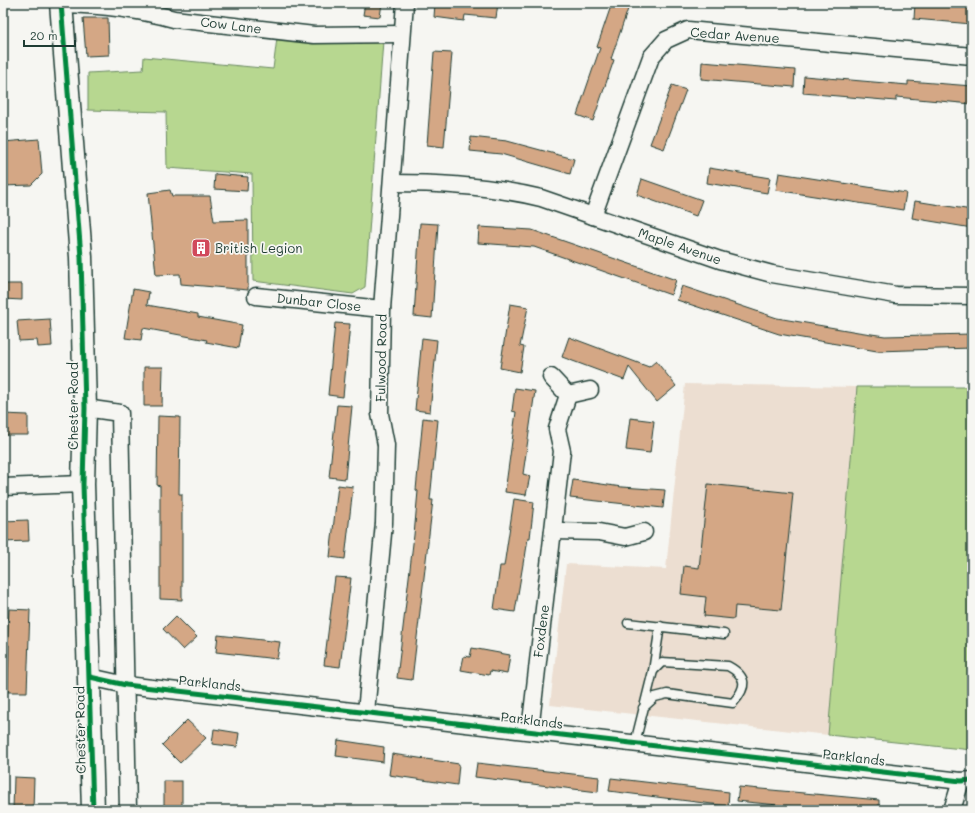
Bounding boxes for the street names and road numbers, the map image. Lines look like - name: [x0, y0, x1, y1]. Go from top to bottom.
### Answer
- street label: Cow Lane: [200, 12, 263, 37]
- street label: Cedar Avenue: [690, 23, 780, 46]
- street label: Maple Avenue: [636, 223, 724, 268]
- street label: Dunbar Close: [276, 289, 362, 314]
- street label: Fulwood Road: [371, 314, 390, 402]
- street label: Chester Road: [64, 362, 81, 450]
- street label: Foxdene: [529, 604, 552, 658]
- street label: Parklands: [178, 671, 242, 694]
- street label: Chester Road: [70, 686, 89, 774]
- street label: Parklands: [500, 707, 564, 732]
- street label: Parklands: [822, 744, 886, 769]

